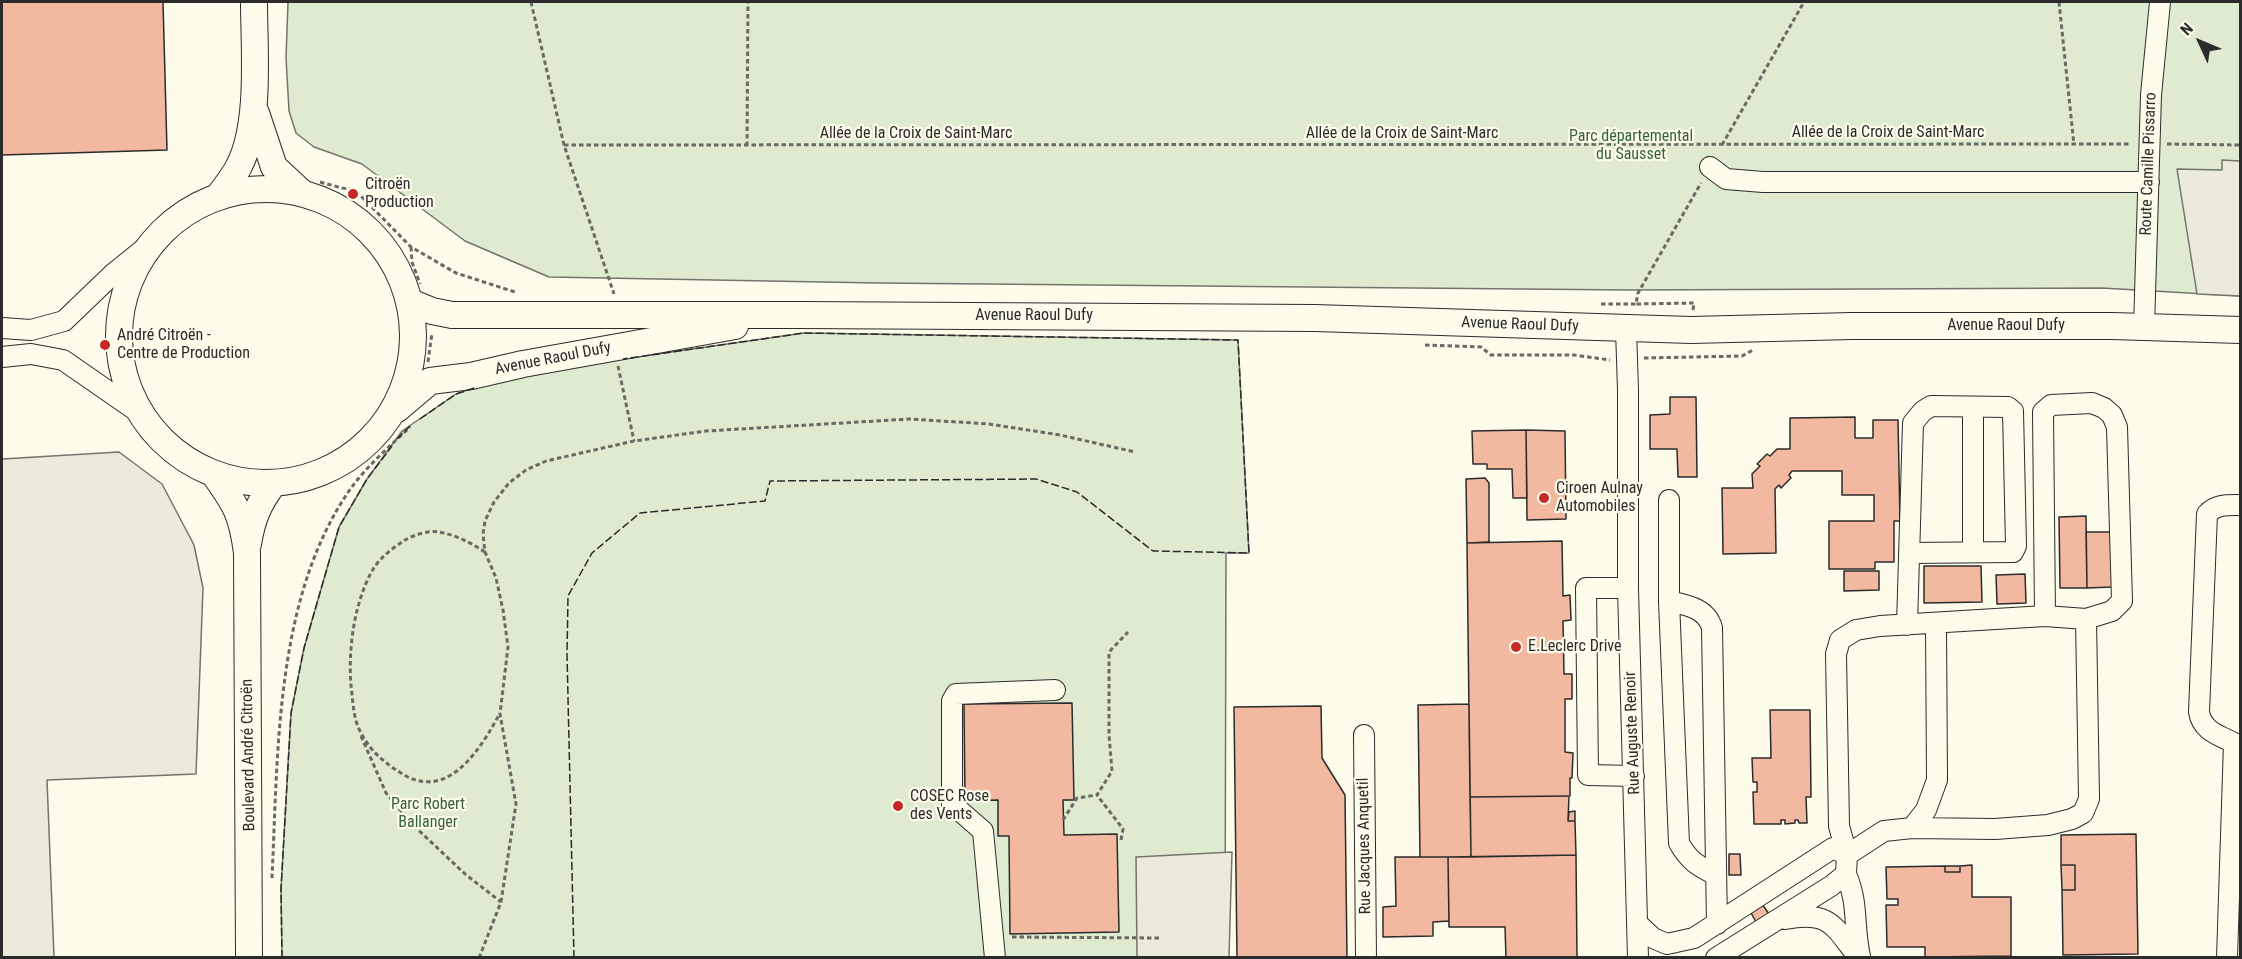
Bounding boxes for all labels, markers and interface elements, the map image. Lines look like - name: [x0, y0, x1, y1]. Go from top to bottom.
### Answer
- north arrow: [2170, 12, 2230, 72]
- text: N: [2176, 19, 2197, 39]
- street label: Route Camille Pissarro: [2137, 92, 2161, 236]
- street label: Allée de la Croix de Saint-Marc: [1792, 123, 1984, 143]
- street label: Allée de la Croix de Saint-Marc: [820, 124, 1012, 144]
- street label: Allée de la Croix de Saint-Marc: [1306, 124, 1498, 144]
- park label: Parc départemental du Sausset: [1569, 127, 1693, 165]
- place label: Citroën Production: [365, 175, 434, 213]
- marker: Citroën Production: [346, 187, 360, 201]
- street label: Avenue Raoul Dufy: [975, 306, 1093, 326]
- street label: Avenue Raoul Dufy: [1461, 313, 1579, 337]
- street label: Avenue Raoul Dufy: [1947, 316, 2065, 336]
- place label: André Citroën - Centre de Production: [117, 326, 250, 364]
- marker: André Citroën - Centre de Production: [98, 338, 112, 352]
- street label: Avenue Raoul Dufy: [493, 338, 613, 380]
- place label: Ciroen Aulnay Automobiles: [1556, 479, 1643, 517]
- marker: Ciroen Aulnay Automobiles: [1537, 491, 1551, 505]
- place label: E.Leclerc Drive: [1528, 637, 1622, 657]
- marker: E.Leclerc Drive: [1509, 640, 1523, 654]
- street label: Rue Auguste Renoir: [1621, 671, 1645, 795]
- street label: Boulevard André Citroën: [238, 679, 260, 831]
- street label: Rue Jacques Anquetil: [1354, 777, 1376, 915]
- place label: COSEC Rose des Vents: [910, 787, 989, 825]
- park label: Parc Robert Ballanger: [391, 795, 465, 833]
- marker: COSEC Rose des Vents: [891, 799, 905, 813]

